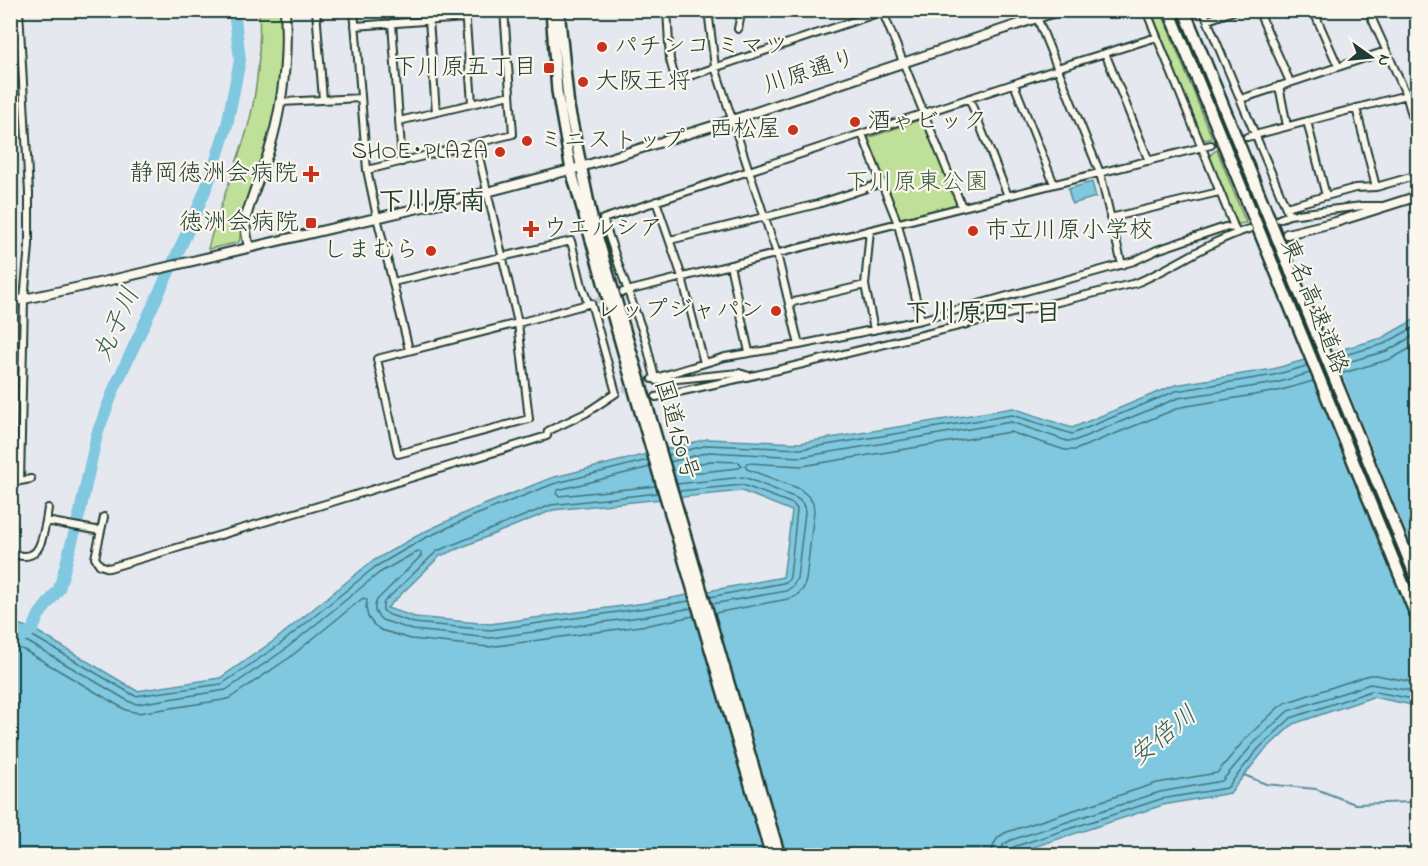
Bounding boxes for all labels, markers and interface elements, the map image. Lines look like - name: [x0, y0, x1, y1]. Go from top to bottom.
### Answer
- north arrow: [1341, 27, 1401, 87]
- place label: パチンコ ミマツ: [614, 30, 788, 65]
- marker: パチンコ ミマツ: [595, 40, 609, 54]
- street label: 川原通り: [759, 42, 861, 104]
- place label: 下川原五丁目: [393, 51, 537, 86]
- text: N: [1371, 52, 1397, 69]
- marker: 下川原五丁目: [542, 61, 556, 75]
- place label: 大阪王将: [595, 65, 691, 100]
- marker: 大阪王将: [576, 75, 590, 89]
- place label: 酒ゃビック: [867, 105, 987, 140]
- place label: 西松屋: [709, 113, 781, 148]
- marker: 酒ゃビック: [848, 115, 862, 129]
- marker: 西松屋: [786, 123, 800, 137]
- place label: ミニストップ: [539, 124, 685, 159]
- marker: ミニストップ: [520, 134, 534, 148]
- place label: SHOE･PLAZA: [352, 135, 488, 170]
- marker: SHOE･PLAZA: [493, 145, 507, 159]
- place label: 静岡徳洲会病院: [130, 157, 298, 192]
- marker: 静岡徳洲会病院: [302, 165, 320, 183]
- park label: 下川原東公園: [845, 166, 989, 201]
- district label: 下川原南: [378, 184, 486, 223]
- place label: 徳洲会病院: [179, 206, 299, 241]
- place label: ウエルシア: [543, 212, 663, 247]
- place label: 市立川原小学校: [985, 214, 1153, 249]
- marker: 徳洲会病院: [304, 216, 318, 230]
- marker: ウエルシア: [524, 222, 538, 236]
- marker: 市立川原小学校: [966, 224, 980, 238]
- place label: しまむら: [323, 234, 419, 269]
- street label: 東名高速道路: [1270, 234, 1356, 380]
- marker: しまむら: [424, 244, 438, 258]
- water label: 丸子川: [85, 282, 151, 368]
- place label: レップジャパン: [596, 294, 764, 329]
- district label: 下川原四丁目: [905, 296, 1061, 334]
- marker: レップジャパン: [769, 304, 783, 318]
- street label: 国道150号: [644, 375, 706, 485]
- water label: 安倍川: [1122, 698, 1206, 776]

